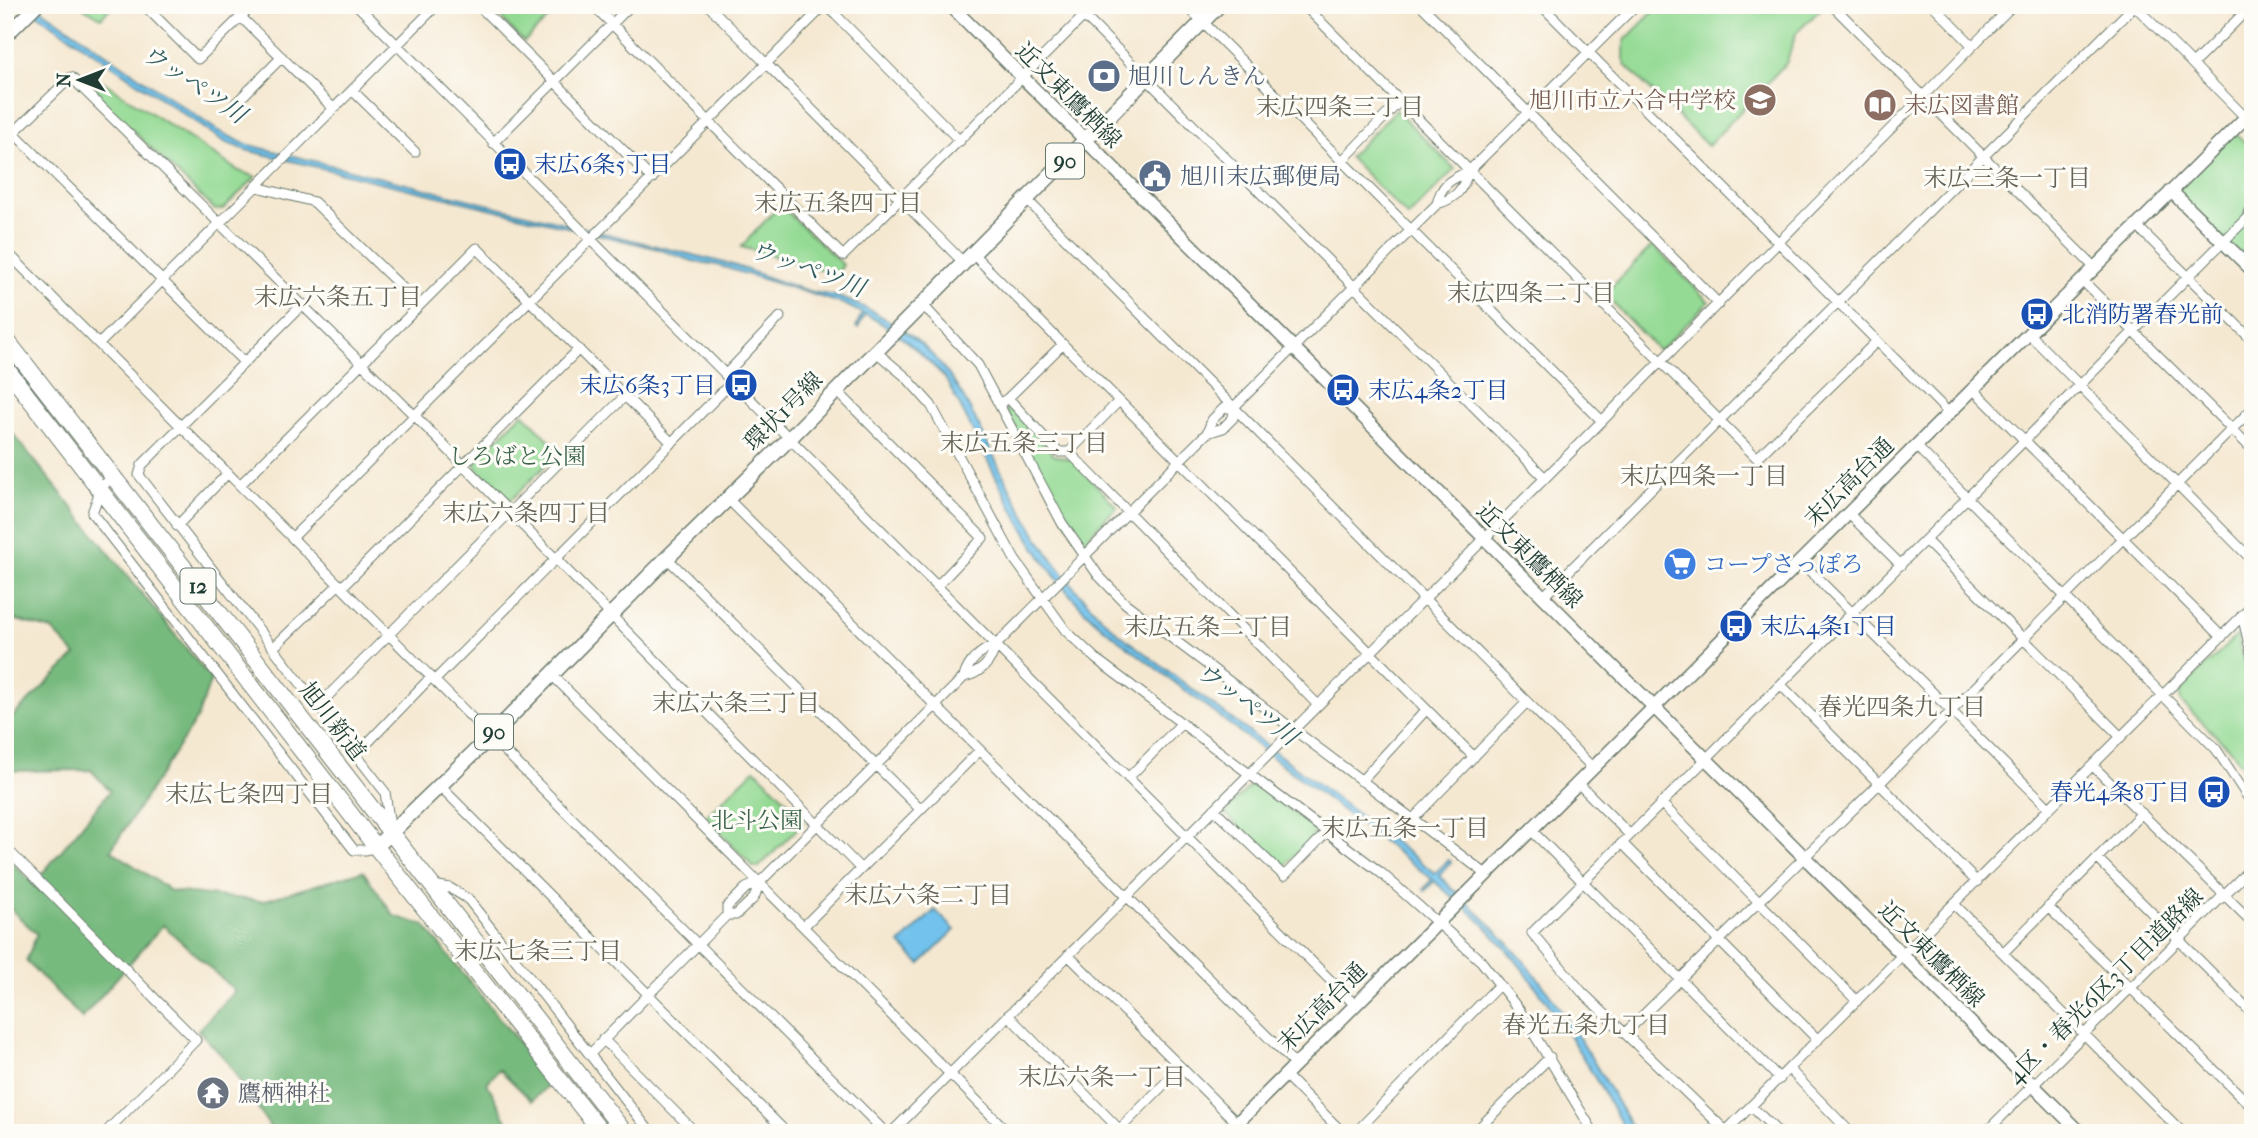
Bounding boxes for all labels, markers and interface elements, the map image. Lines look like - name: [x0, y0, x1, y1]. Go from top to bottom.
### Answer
- street label: 近文東鷹栖線: [1010, 37, 1127, 154]
- water label: ウッペツ川: [137, 39, 254, 131]
- north arrow: [46, 46, 116, 116]
- bank icon: 旭川しんきん: [1085, 57, 1123, 95]
- place label: 旭川しんきん: [1128, 63, 1266, 90]
- text: N: [53, 72, 75, 87]
- school or university icon: 旭川市立六合中学校: [1741, 81, 1779, 119]
- library icon: 末広図書館: [1861, 86, 1899, 124]
- place label: 旭川市立六合中学校: [1529, 87, 1736, 114]
- place label: 末広図書館: [1904, 92, 2019, 119]
- district label: 末広四条三丁目: [1256, 93, 1424, 121]
- road number: 90: [1046, 144, 1084, 178]
- bus stop icon: 末広6条5丁目: [491, 145, 529, 183]
- place label: 末広6条5丁目: [534, 151, 671, 178]
- public building icon: 旭川末広郵便局: [1136, 157, 1174, 195]
- place label: 旭川末広郵便局: [1180, 163, 1341, 190]
- district label: 末広三条一丁目: [1923, 164, 2091, 192]
- district label: 末広五条四丁目: [754, 189, 922, 217]
- water label: ウッペツ川: [747, 235, 872, 304]
- district label: 末広四条二丁目: [1447, 279, 1615, 307]
- district label: 末広六条五丁目: [254, 283, 422, 311]
- bus stop icon: 北消防署春光前: [2018, 295, 2056, 333]
- place label: 北消防署春光前: [2062, 301, 2223, 328]
- bus stop icon: 末広6条3丁目: [722, 366, 760, 404]
- street label: 環状1号線: [738, 366, 828, 456]
- bus stop icon: 末広4条2丁目: [1324, 371, 1362, 409]
- place label: 末広6条3丁目: [579, 372, 716, 399]
- place label: 末広4条2丁目: [1368, 377, 1508, 404]
- district label: 末広五条三丁目: [940, 429, 1108, 457]
- street label: 末広高台通: [1799, 432, 1900, 533]
- park label: しろばと公園: [448, 443, 586, 470]
- district label: 末広四条一丁目: [1620, 462, 1788, 490]
- street label: 近文東鷹栖線: [1471, 497, 1588, 614]
- district label: 末広六条四丁目: [442, 499, 610, 527]
- supermarket icon: コープさっぽろ: [1661, 545, 1699, 583]
- place label: コープさっぽろ: [1704, 551, 1864, 578]
- road number: 12: [180, 568, 216, 604]
- bus stop icon: 末広4条1丁目: [1717, 607, 1755, 645]
- district label: 末広五条二丁目: [1124, 613, 1292, 641]
- place label: 末広4条1丁目: [1760, 613, 1897, 640]
- water label: ウッペツ川: [1191, 657, 1306, 753]
- street label: 旭川新道: [294, 677, 372, 766]
- district label: 末広六条三丁目: [652, 689, 820, 717]
- district label: 春光四条九丁目: [1818, 693, 1986, 721]
- road number: 90: [475, 714, 513, 750]
- bus stop icon: 春光4条8丁目: [2195, 773, 2233, 811]
- place label: 春光4条8丁目: [2050, 779, 2190, 806]
- district label: 末広七条四丁目: [165, 780, 333, 808]
- park label: 北斗公園: [711, 807, 803, 834]
- district label: 末広五条一丁目: [1321, 814, 1489, 842]
- district label: 末広六条二丁目: [844, 881, 1012, 909]
- street label: 4区・春光6区3丁目道路線: [2002, 883, 2209, 1090]
- street label: 近文東鷹栖線: [1873, 896, 1990, 1013]
- district label: 末広七条三丁目: [454, 937, 622, 965]
- street label: 末広高台通: [1272, 957, 1373, 1058]
- district label: 春光五条九丁目: [1502, 1011, 1670, 1039]
- district label: 末広六条一丁目: [1018, 1063, 1186, 1091]
- temple icon: 鷹栖神社: [194, 1074, 232, 1112]
- place label: 鷹栖神社: [238, 1080, 330, 1107]

